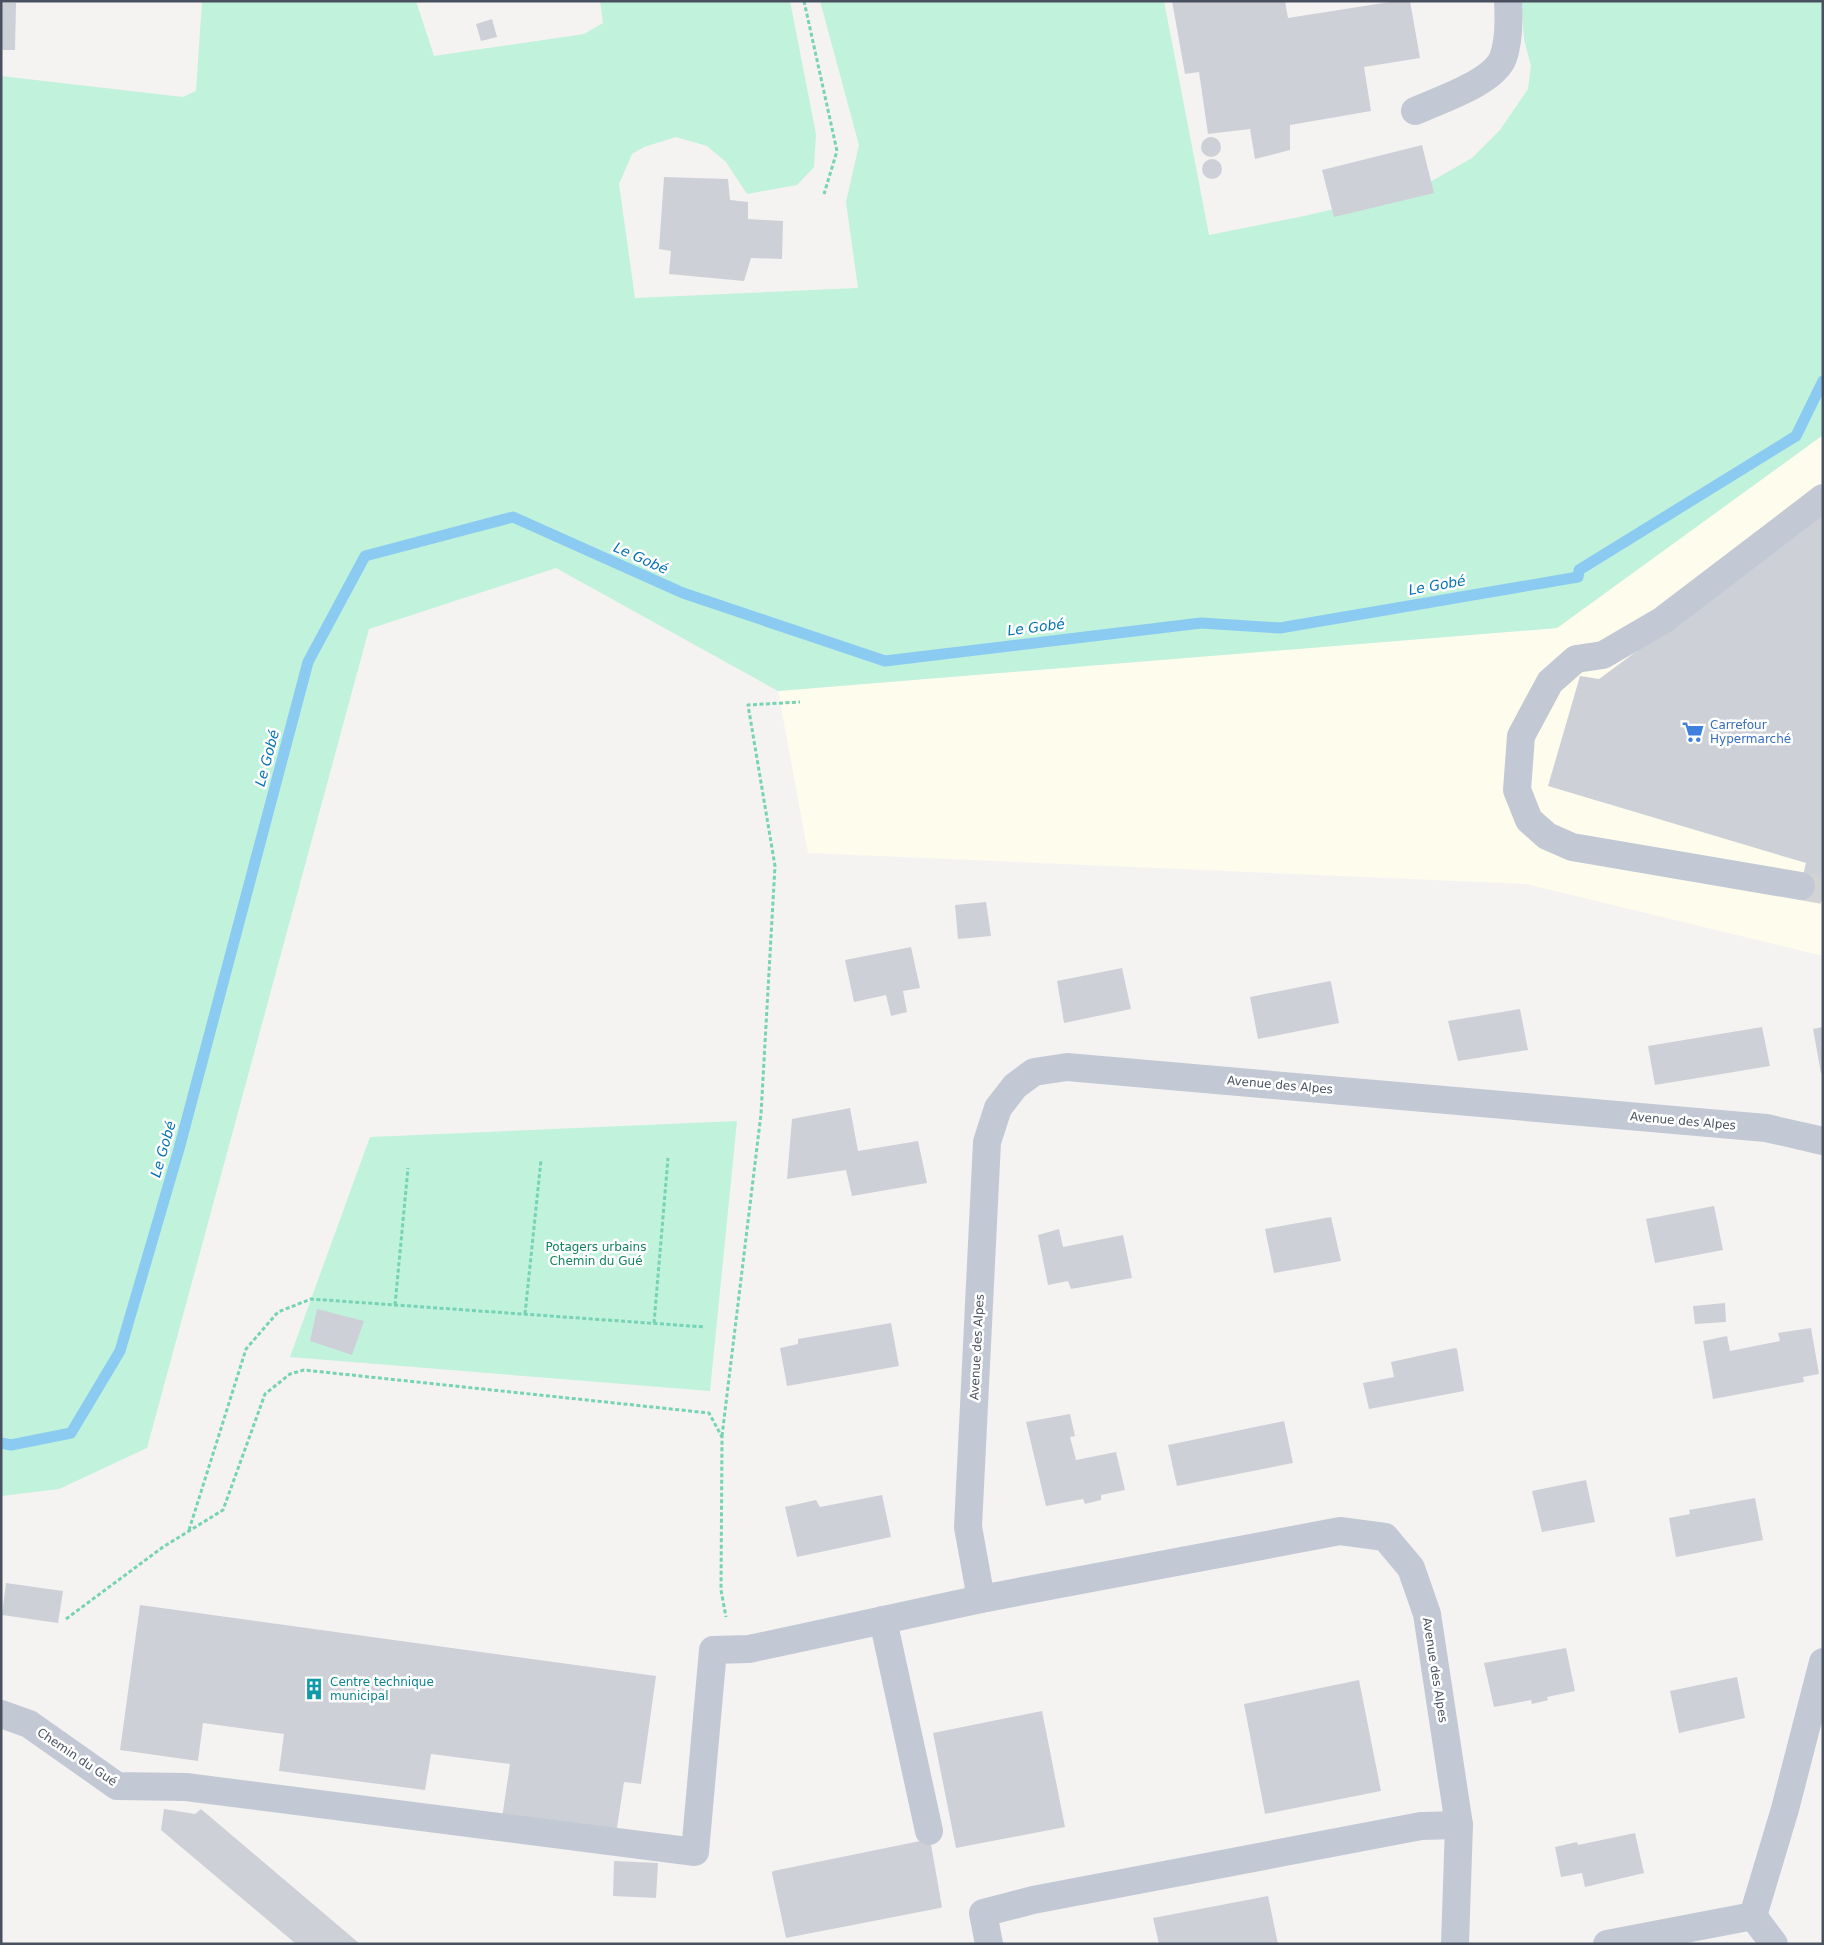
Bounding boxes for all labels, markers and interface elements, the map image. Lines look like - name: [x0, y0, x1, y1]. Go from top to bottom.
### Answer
- water label: Le Gobé: [611, 539, 671, 577]
- water label: Le Gobé: [1407, 572, 1467, 598]
- water label: Le Gobé: [1006, 615, 1066, 638]
- place label: Carrefour Hypermarché: [1710, 718, 1791, 746]
- supermarket icon: Carrefour Hypermarché: [1680, 719, 1706, 745]
- water label: Le Gobé: [252, 728, 282, 788]
- street label: Avenue des Alpes: [1226, 1073, 1334, 1097]
- street label: Avenue des Alpes: [1629, 1109, 1737, 1133]
- water label: Le Gobé: [147, 1119, 179, 1179]
- park label: Potagers urbains Chemin du Gué: [546, 1240, 646, 1268]
- street label: Avenue des Alpes: [967, 1294, 987, 1400]
- street label: Avenue des Alpes: [1420, 1616, 1450, 1724]
- place label: Centre technique municipal: [330, 1675, 434, 1703]
- building icon: Centre technique municipal: [301, 1676, 327, 1702]
- street label: Chemin du Gué: [34, 1725, 120, 1789]

